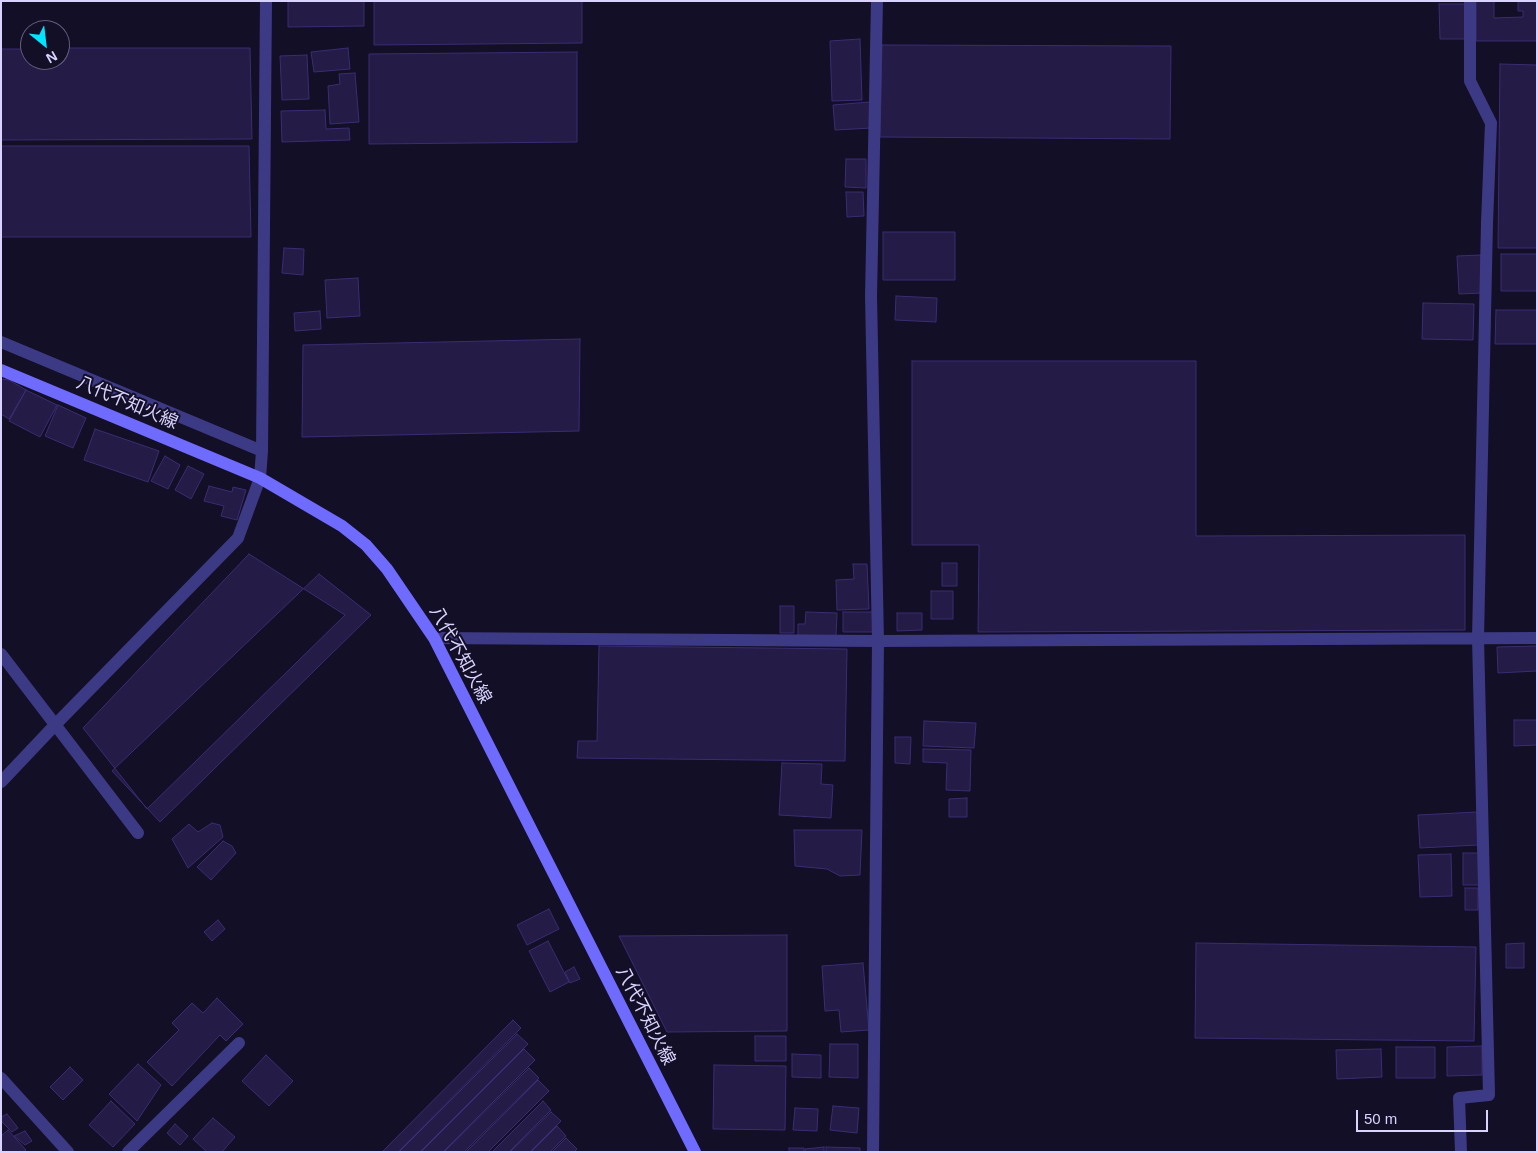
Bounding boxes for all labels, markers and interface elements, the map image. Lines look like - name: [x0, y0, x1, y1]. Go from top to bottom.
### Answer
- north arrow: [20, 20, 70, 70]
- text: N: [43, 48, 60, 67]
- street label: 八代不知火線: [73, 372, 181, 434]
- street label: 八代不知火線: [424, 603, 496, 707]
- street label: 八代不知火線: [611, 963, 679, 1069]
- scale bar: [1358, 1100, 1490, 1132]
- text: 50 m: [1364, 1110, 1397, 1127]

